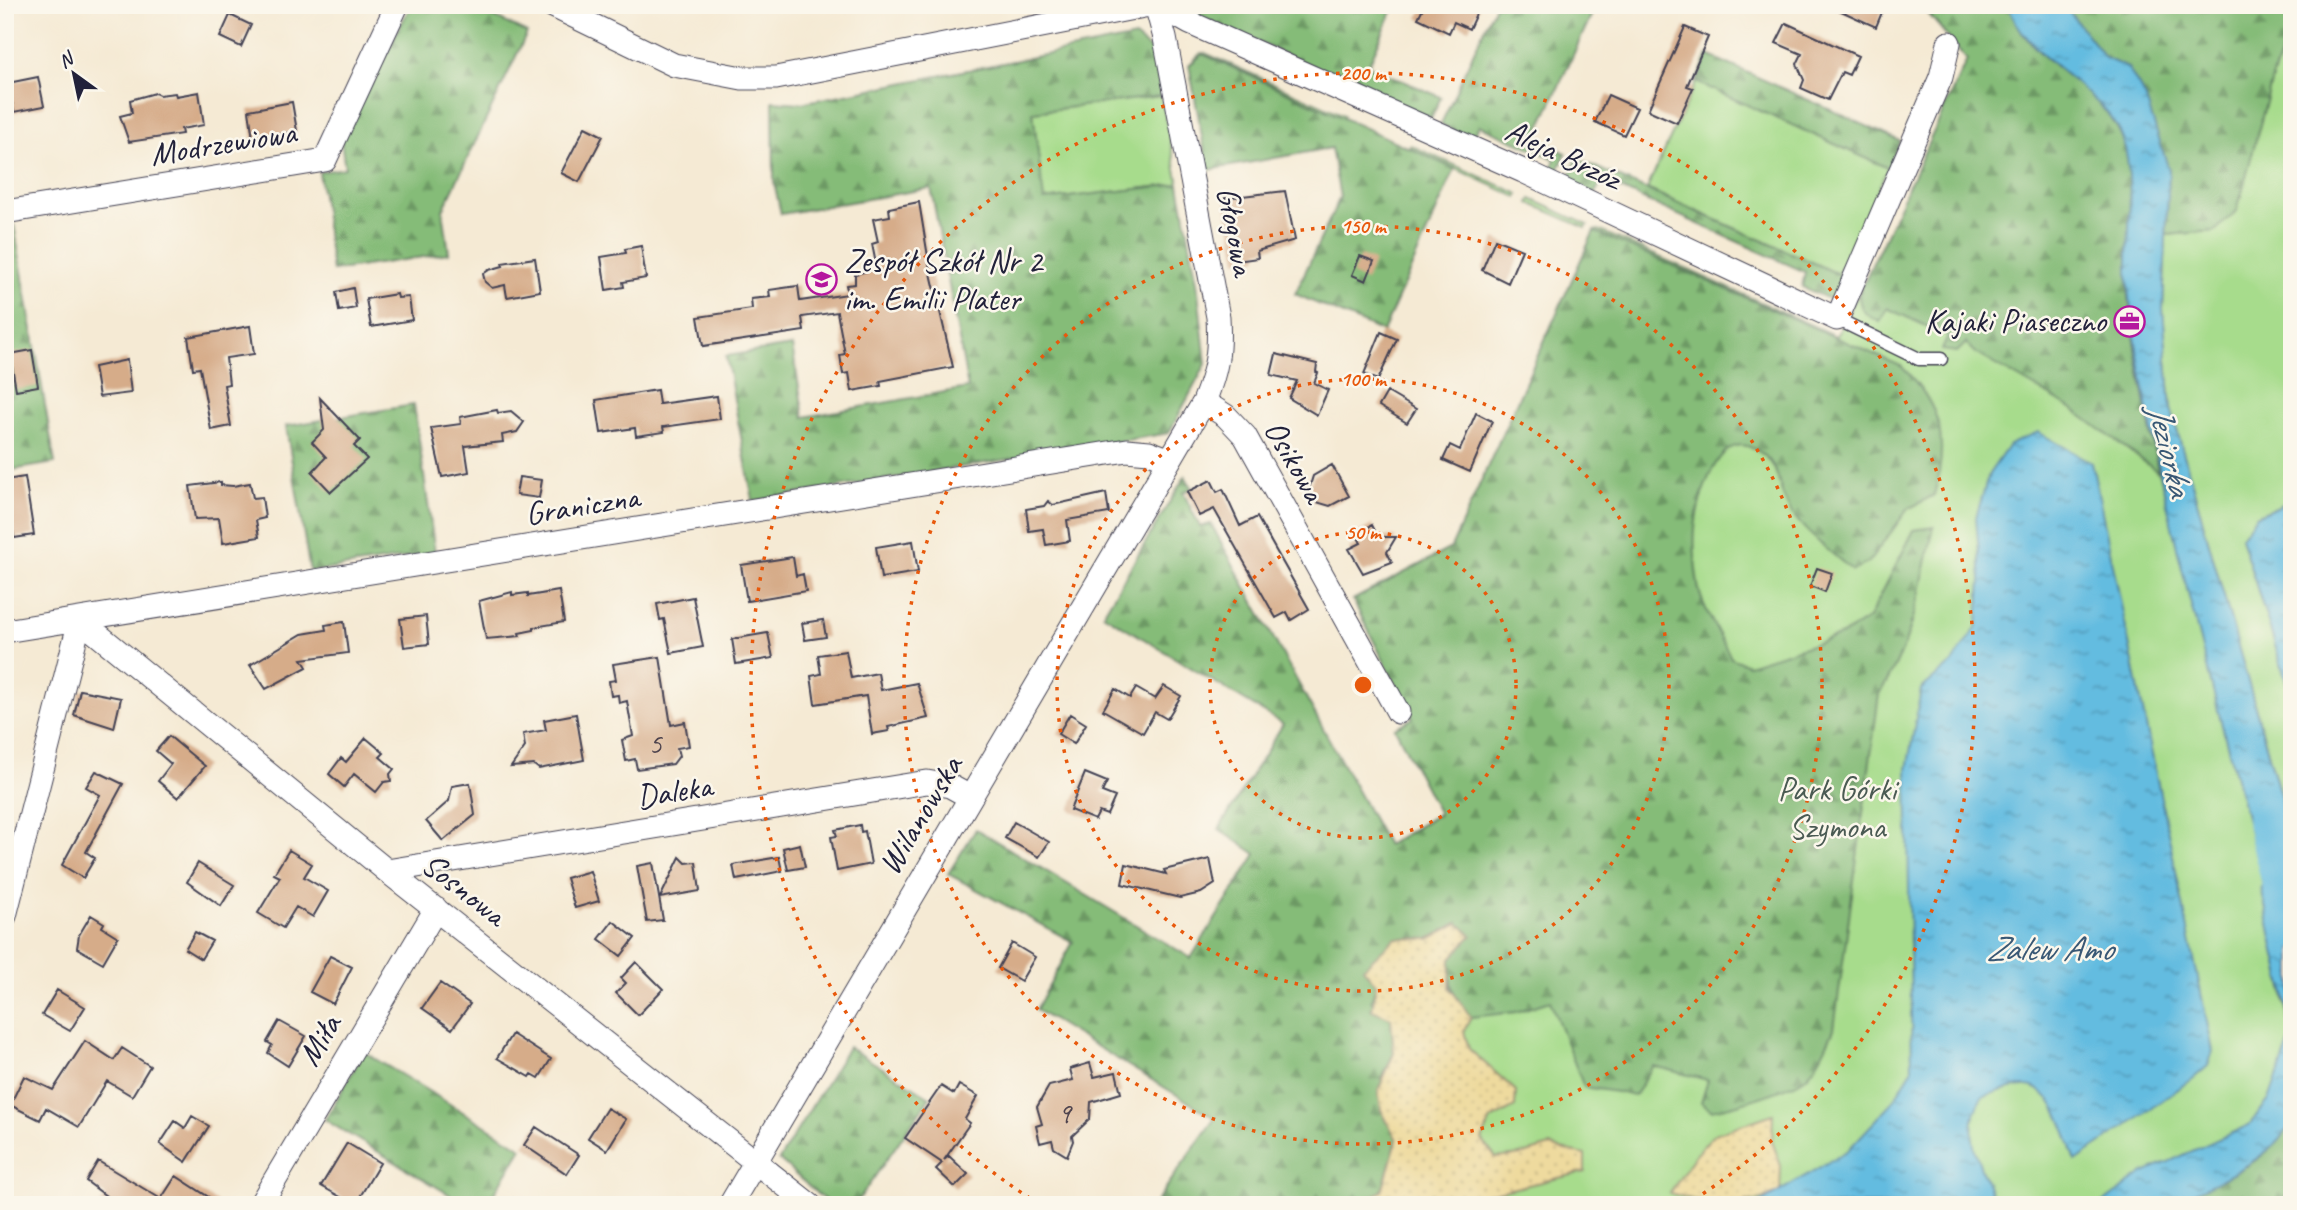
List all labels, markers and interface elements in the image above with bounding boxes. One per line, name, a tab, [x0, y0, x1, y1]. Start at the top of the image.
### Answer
north arrow	[38, 38, 108, 108]
text: N	[54, 46, 79, 74]
text: 200 m	[1340, 60, 1388, 86]
street label: Aleja Brzóz	[1499, 109, 1631, 200]
street label: Modrzewiowa	[147, 111, 300, 175]
street label: Głogowa	[1207, 183, 1266, 281]
text: 150 m	[1340, 213, 1388, 239]
place label: Zespół Szkół Nr 2 im. Emilii Plater	[844, 240, 1045, 320]
school or university icon: Zespół Szkół Nr 2 im. Emilii Plater	[804, 263, 838, 297]
place label: Kajaki Piaseczno	[1925, 300, 2108, 342]
office icon: Kajaki Piaseczno	[2112, 304, 2146, 338]
text: 100 m	[1340, 366, 1388, 392]
water label: Jeziorka	[2136, 397, 2204, 504]
street label: Osikowa	[1255, 412, 1337, 512]
street label: Graniczna	[522, 475, 644, 535]
text: 50 m	[1345, 519, 1383, 545]
centre of rings	[1351, 673, 1375, 697]
house number: 5	[648, 724, 663, 762]
street label: Wilanowska	[868, 746, 973, 882]
street label: Daleka	[633, 764, 717, 818]
park label: Park Górki Szymona	[1778, 768, 1900, 848]
street label: Sosnowa	[413, 843, 517, 937]
water label: Zalew Amo	[1986, 926, 2117, 971]
street label: Miła	[288, 1005, 352, 1073]
house number: 9	[1057, 1094, 1073, 1132]

